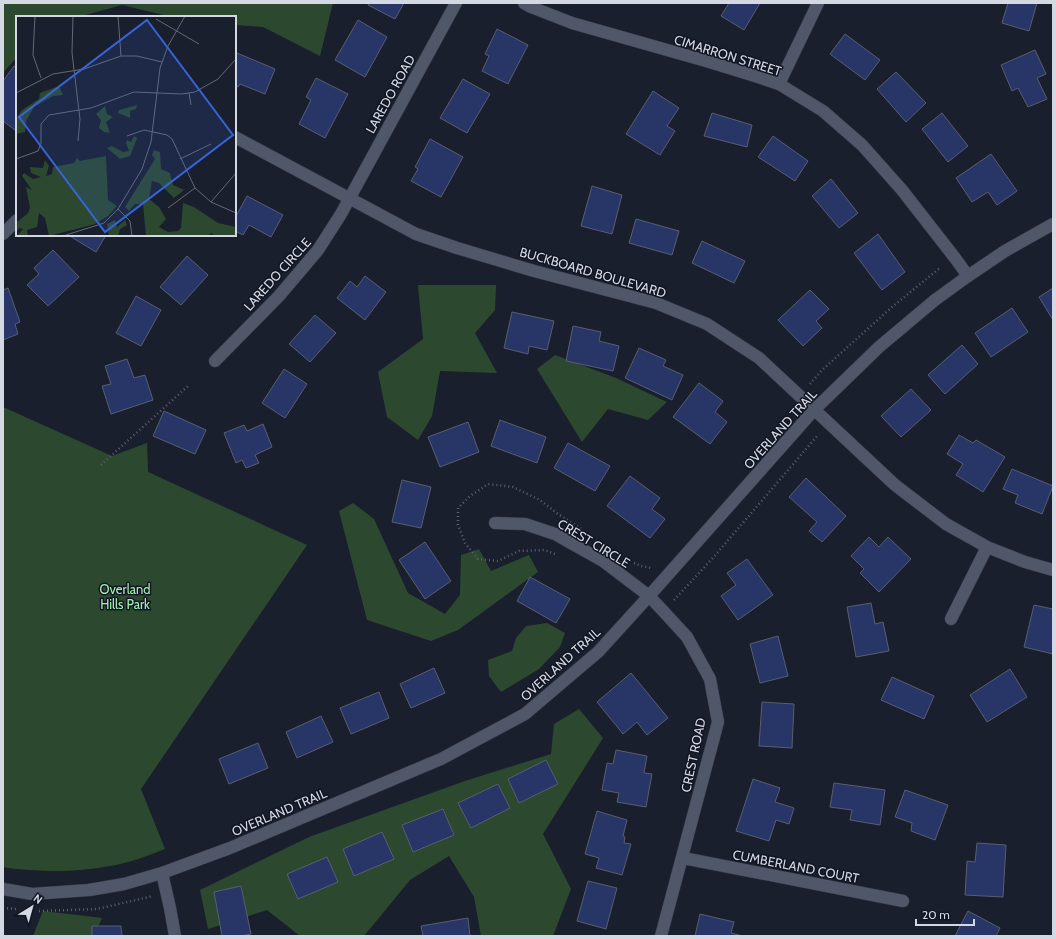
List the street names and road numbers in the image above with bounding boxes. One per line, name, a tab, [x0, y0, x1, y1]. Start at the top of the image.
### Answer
street label: CIMARRON STREET	[672, 31, 784, 79]
street label: LAREDO ROAD	[362, 52, 418, 136]
street label: LAREDO CIRCLE	[240, 234, 314, 314]
street label: BUCKBOARD BOULEVARD	[518, 243, 668, 301]
street label: OVERLAND TRAIL	[740, 386, 820, 472]
street label: CREST CIRCLE	[555, 515, 633, 571]
street label: OVERLAND TRAIL	[517, 624, 603, 704]
street label: CREST ROAD	[677, 716, 709, 794]
street label: OVERLAND TRAIL	[229, 785, 329, 839]
street label: CUMBERLAND COURT	[731, 846, 861, 886]

